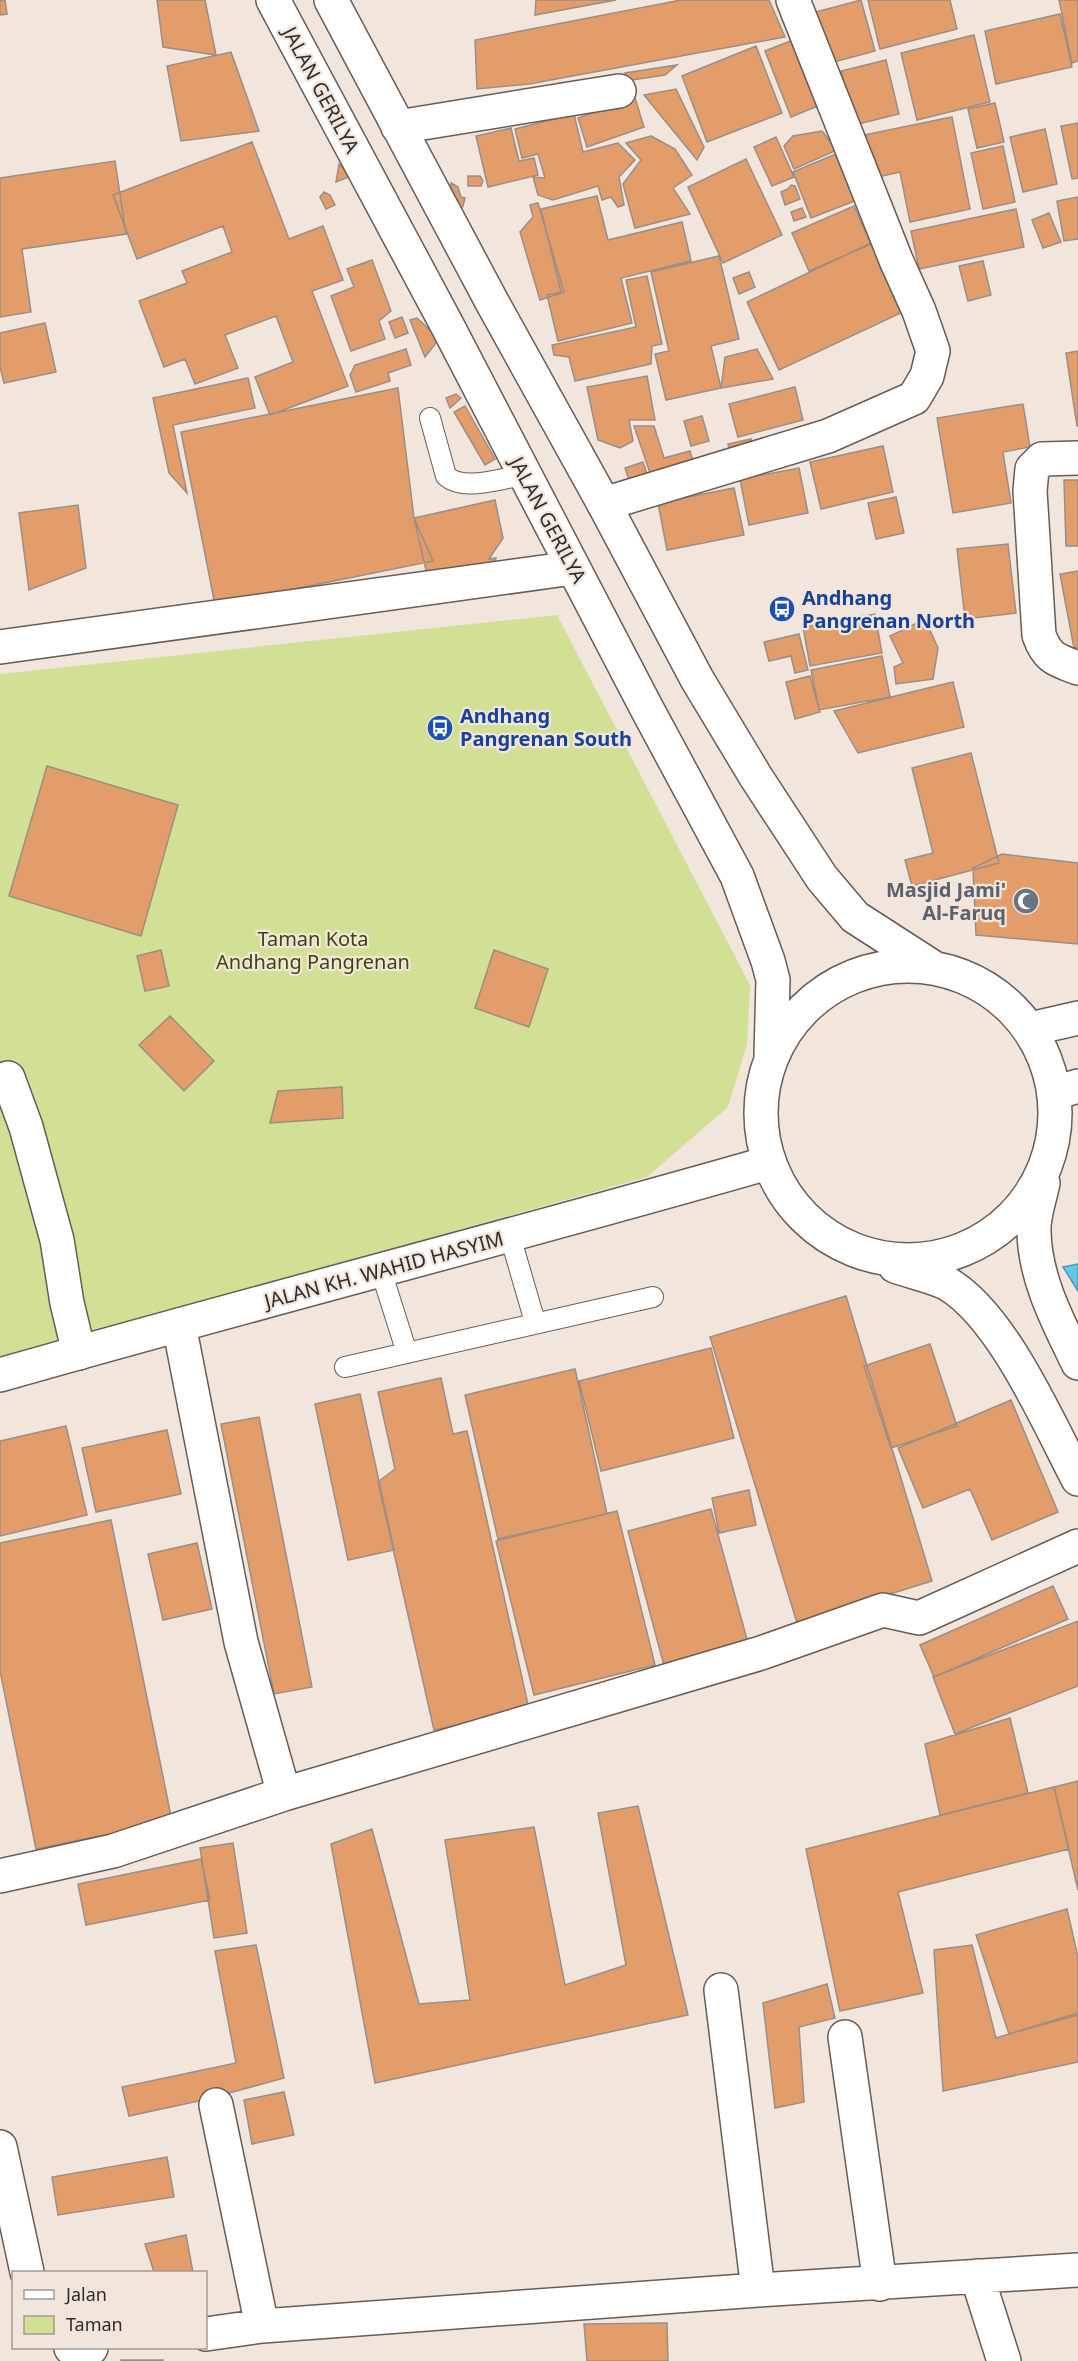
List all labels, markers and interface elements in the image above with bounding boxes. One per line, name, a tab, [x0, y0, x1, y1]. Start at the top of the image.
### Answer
street label: JALAN GERILYA	[276, 20, 366, 158]
street label: JALAN GERILYA	[503, 450, 593, 588]
place label: Andhang Pangrenan North	[802, 584, 975, 634]
bus stop icon: Andhang Pangrenan North	[767, 594, 797, 624]
place label: Andhang Pangrenan South	[460, 702, 632, 752]
bus stop icon: Andhang Pangrenan South	[425, 713, 455, 743]
place label: Masjid Jami' Al-Faruq	[886, 876, 1006, 926]
mosque icon: Masjid Jami' Al-Faruq	[1011, 886, 1041, 916]
park label: Taman Kota Andhang Pangrenan	[216, 925, 410, 975]
street label: JALAN KH. WAHID HASYIM	[259, 1225, 506, 1315]
legend	[12, 2271, 207, 2349]
text: Jalan	[64, 2282, 107, 2306]
text: Taman	[66, 2312, 123, 2336]

